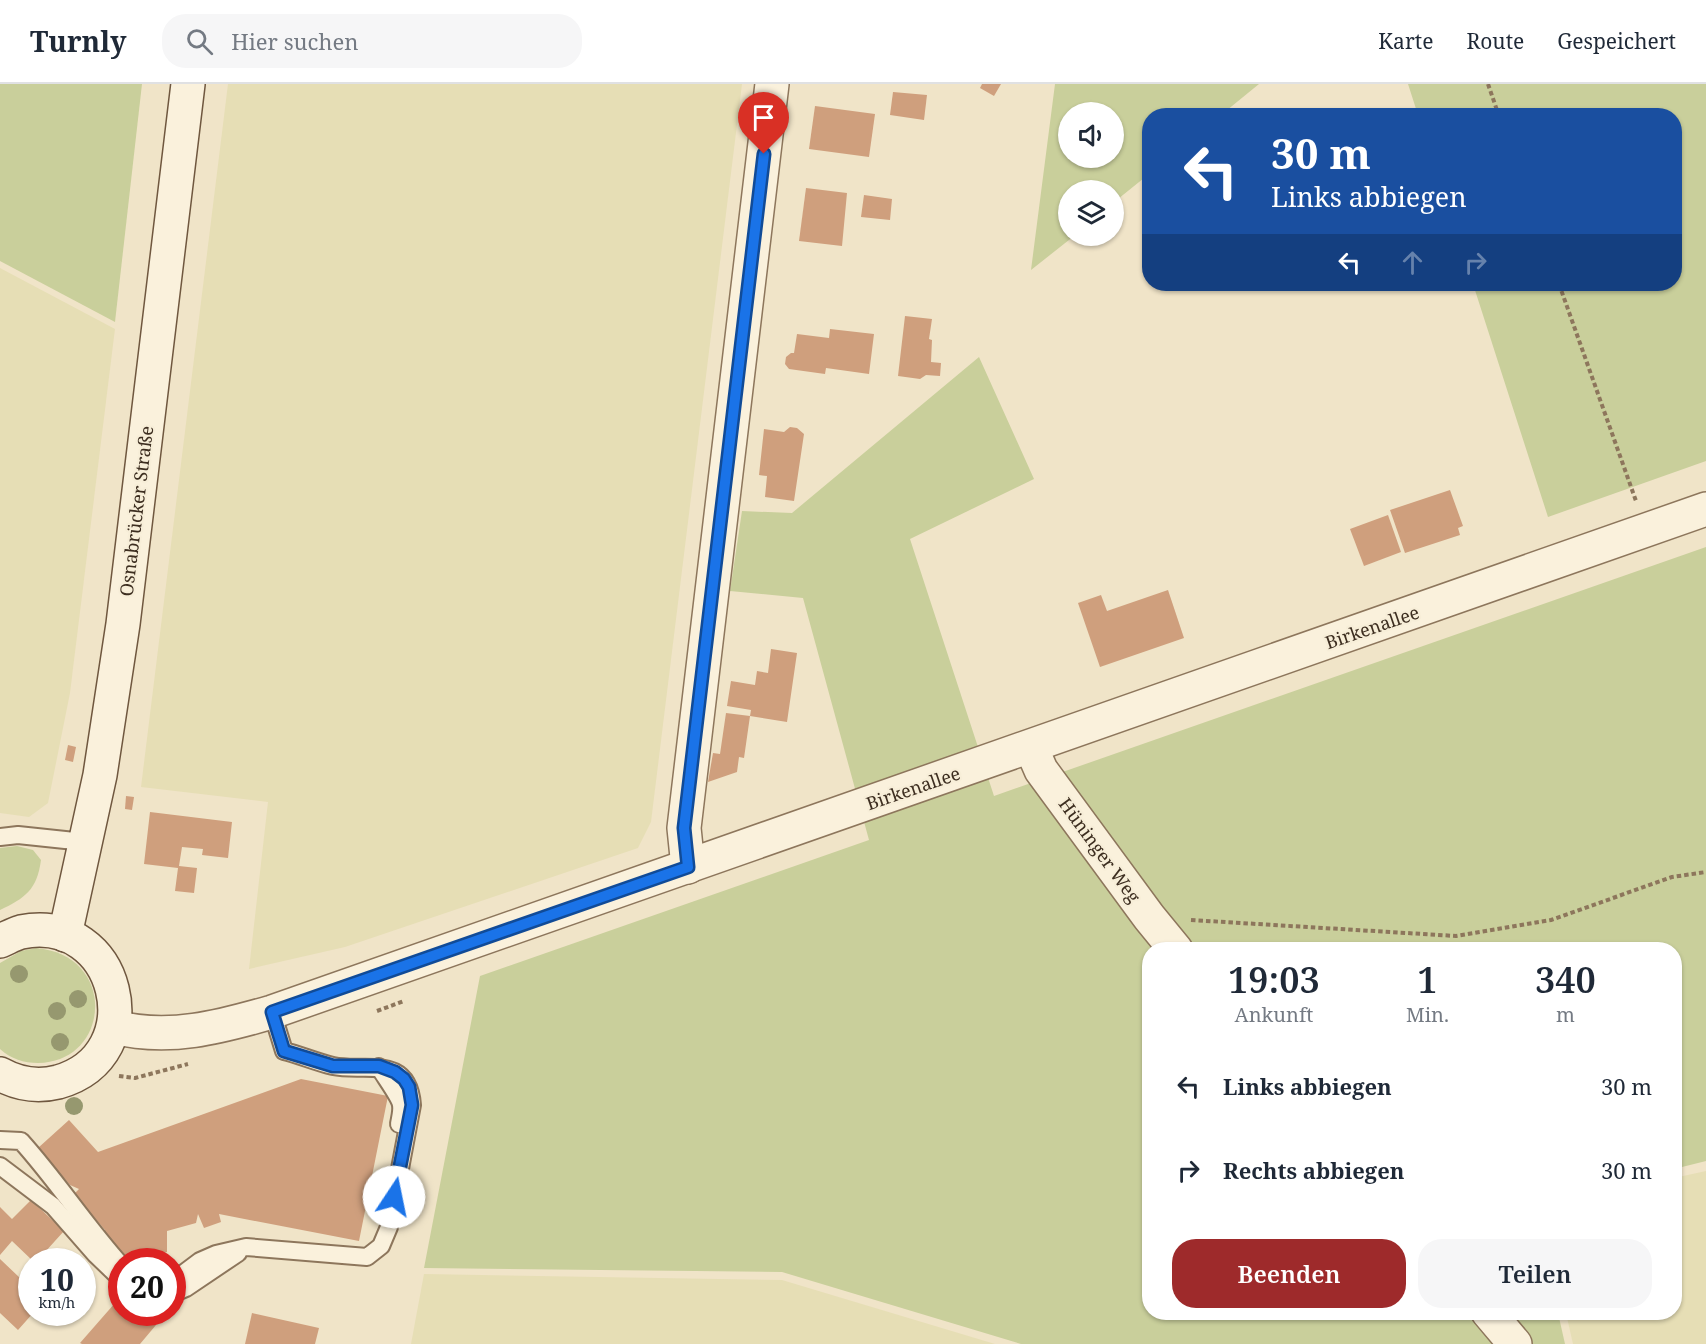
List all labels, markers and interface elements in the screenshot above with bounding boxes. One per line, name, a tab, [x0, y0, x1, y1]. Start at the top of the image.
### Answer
search box	[162, 14, 582, 68]
text: Turnly	[30, 22, 126, 60]
icon: search	[183, 25, 216, 58]
text: Hier suchen	[231, 26, 358, 56]
text: Karte	[1378, 27, 1433, 55]
text: Route	[1466, 27, 1524, 55]
text: Gespeichert	[1557, 27, 1676, 55]
pin	[738, 92, 789, 154]
icon: arrive	[747, 101, 780, 134]
map controls	[1058, 102, 1124, 246]
button: sound	[1058, 102, 1124, 168]
text: 30 m	[1271, 124, 1371, 181]
icon: left	[1172, 132, 1250, 210]
text: Links abbiegen	[1271, 178, 1467, 215]
button: layers	[1058, 180, 1124, 246]
icon: left	[1333, 246, 1366, 279]
icon: ahead	[1396, 246, 1429, 279]
icon: right	[1459, 246, 1492, 279]
street label: Osnabrücker Straße	[114, 424, 158, 598]
street label: Birkenallee	[1322, 600, 1422, 654]
street label: Birkenallee	[863, 761, 963, 815]
street label: Hüninger Weg	[1054, 793, 1146, 908]
text: 19:03	[1228, 955, 1320, 1004]
text: 1	[1417, 955, 1438, 1004]
text: 340	[1535, 955, 1596, 1004]
text: Ankunft	[1235, 1001, 1313, 1028]
text: Min.	[1406, 1001, 1449, 1028]
text: m	[1556, 1001, 1575, 1028]
icon: left	[1172, 1070, 1205, 1103]
text: Links abbiegen	[1223, 1071, 1392, 1101]
text: 30 m	[1601, 1071, 1652, 1101]
icon: right	[1172, 1154, 1205, 1187]
text: Rechts abbiegen	[1223, 1155, 1404, 1185]
text: 30 m	[1601, 1155, 1652, 1185]
position arrow	[362, 1165, 426, 1229]
button: Beenden	[1172, 1239, 1406, 1308]
button: Teilen	[1418, 1239, 1652, 1308]
speed limit sign: 20	[108, 1248, 186, 1326]
text: 10	[40, 1259, 74, 1300]
text: km/h	[39, 1292, 75, 1312]

